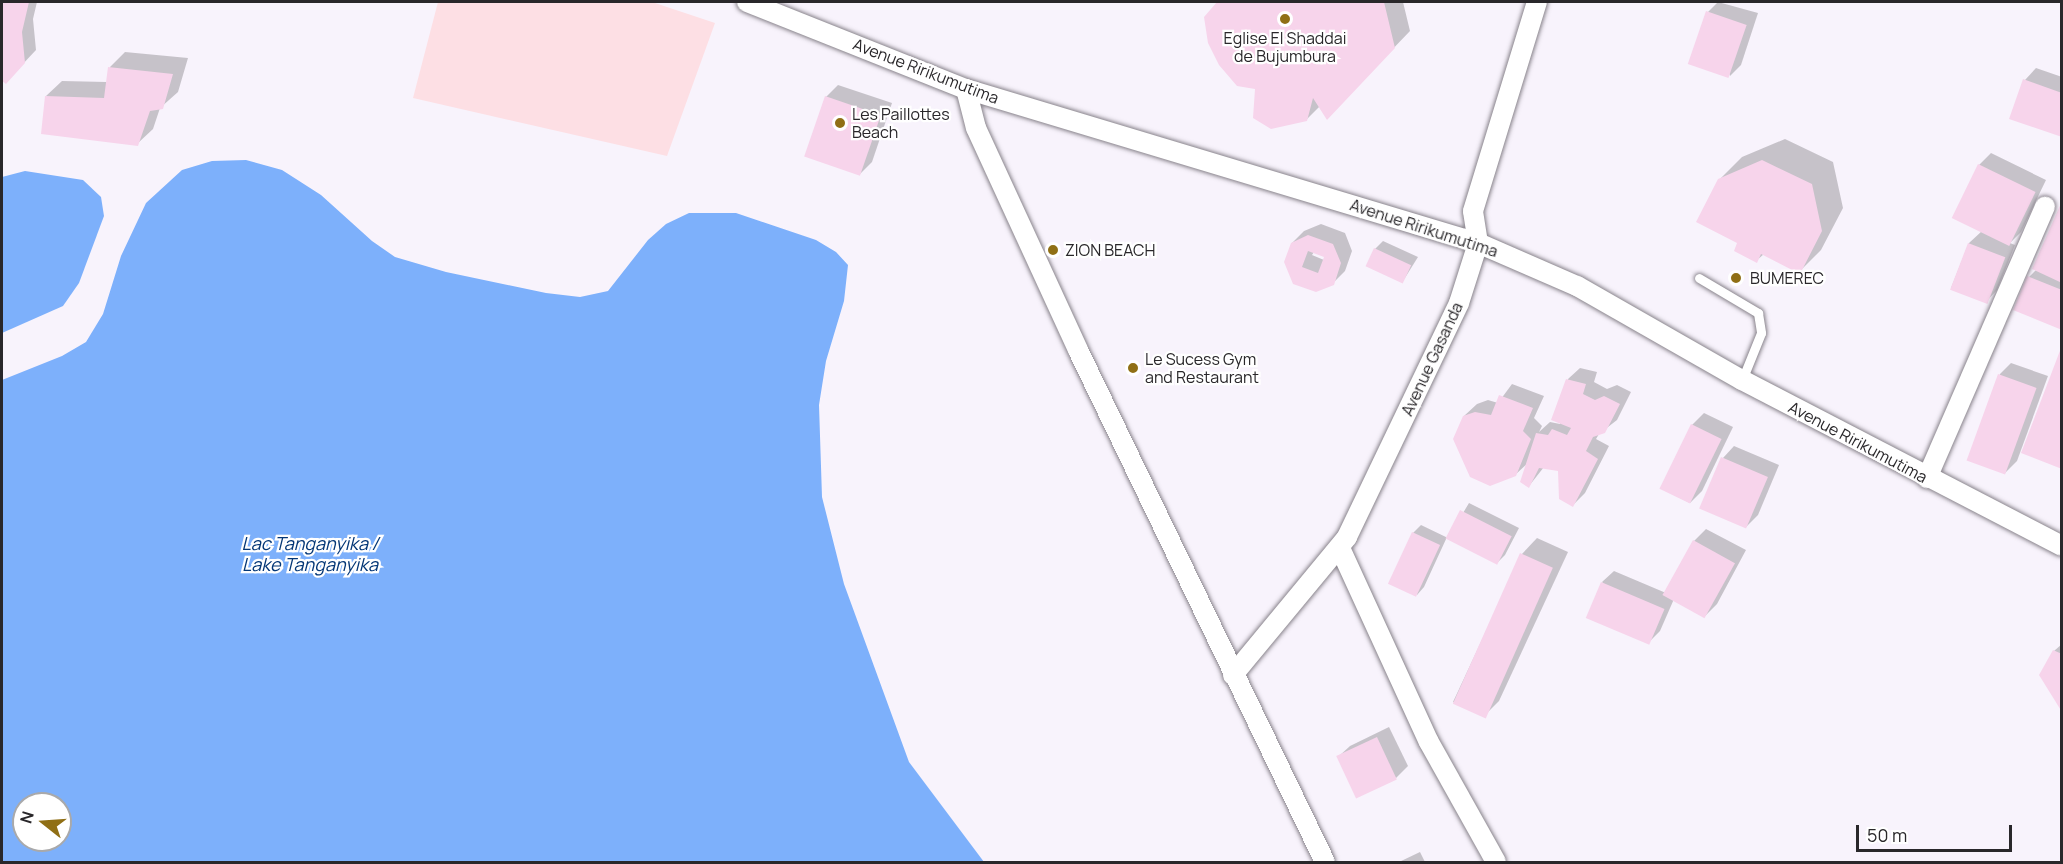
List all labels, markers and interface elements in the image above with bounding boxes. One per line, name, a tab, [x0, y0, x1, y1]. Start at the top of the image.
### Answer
marker: Eglise El Shaddai de Bujumbura	[1278, 12, 1292, 26]
place label: Eglise El Shaddai de Bujumbura	[1224, 28, 1346, 66]
street label: Avenue Ririkumutima	[850, 34, 1002, 108]
place label: Les Paillottes Beach	[852, 104, 950, 142]
marker: Les Paillottes Beach	[833, 116, 847, 130]
street label: Avenue Ririkumutima	[1348, 195, 1500, 261]
place label: ZION BEACH	[1065, 240, 1155, 260]
marker: ZION BEACH	[1046, 243, 1060, 257]
place label: BUMEREC	[1750, 268, 1824, 288]
marker: BUMEREC	[1727, 269, 1745, 287]
street label: Avenue Gasanda	[1397, 299, 1467, 419]
place label: Le Sucess Gym and Restaurant	[1145, 349, 1259, 387]
marker: Le Sucess Gym and Restaurant	[1126, 361, 1140, 375]
street label: Avenue Ririkumutima	[1785, 397, 1931, 487]
water label: Lac Tanganyika / Lake Tanganyika	[241, 533, 379, 576]
north arrow	[12, 792, 72, 852]
text: N	[14, 809, 39, 826]
scale bar	[1859, 813, 2015, 851]
text: 50 m	[1867, 823, 1907, 847]

